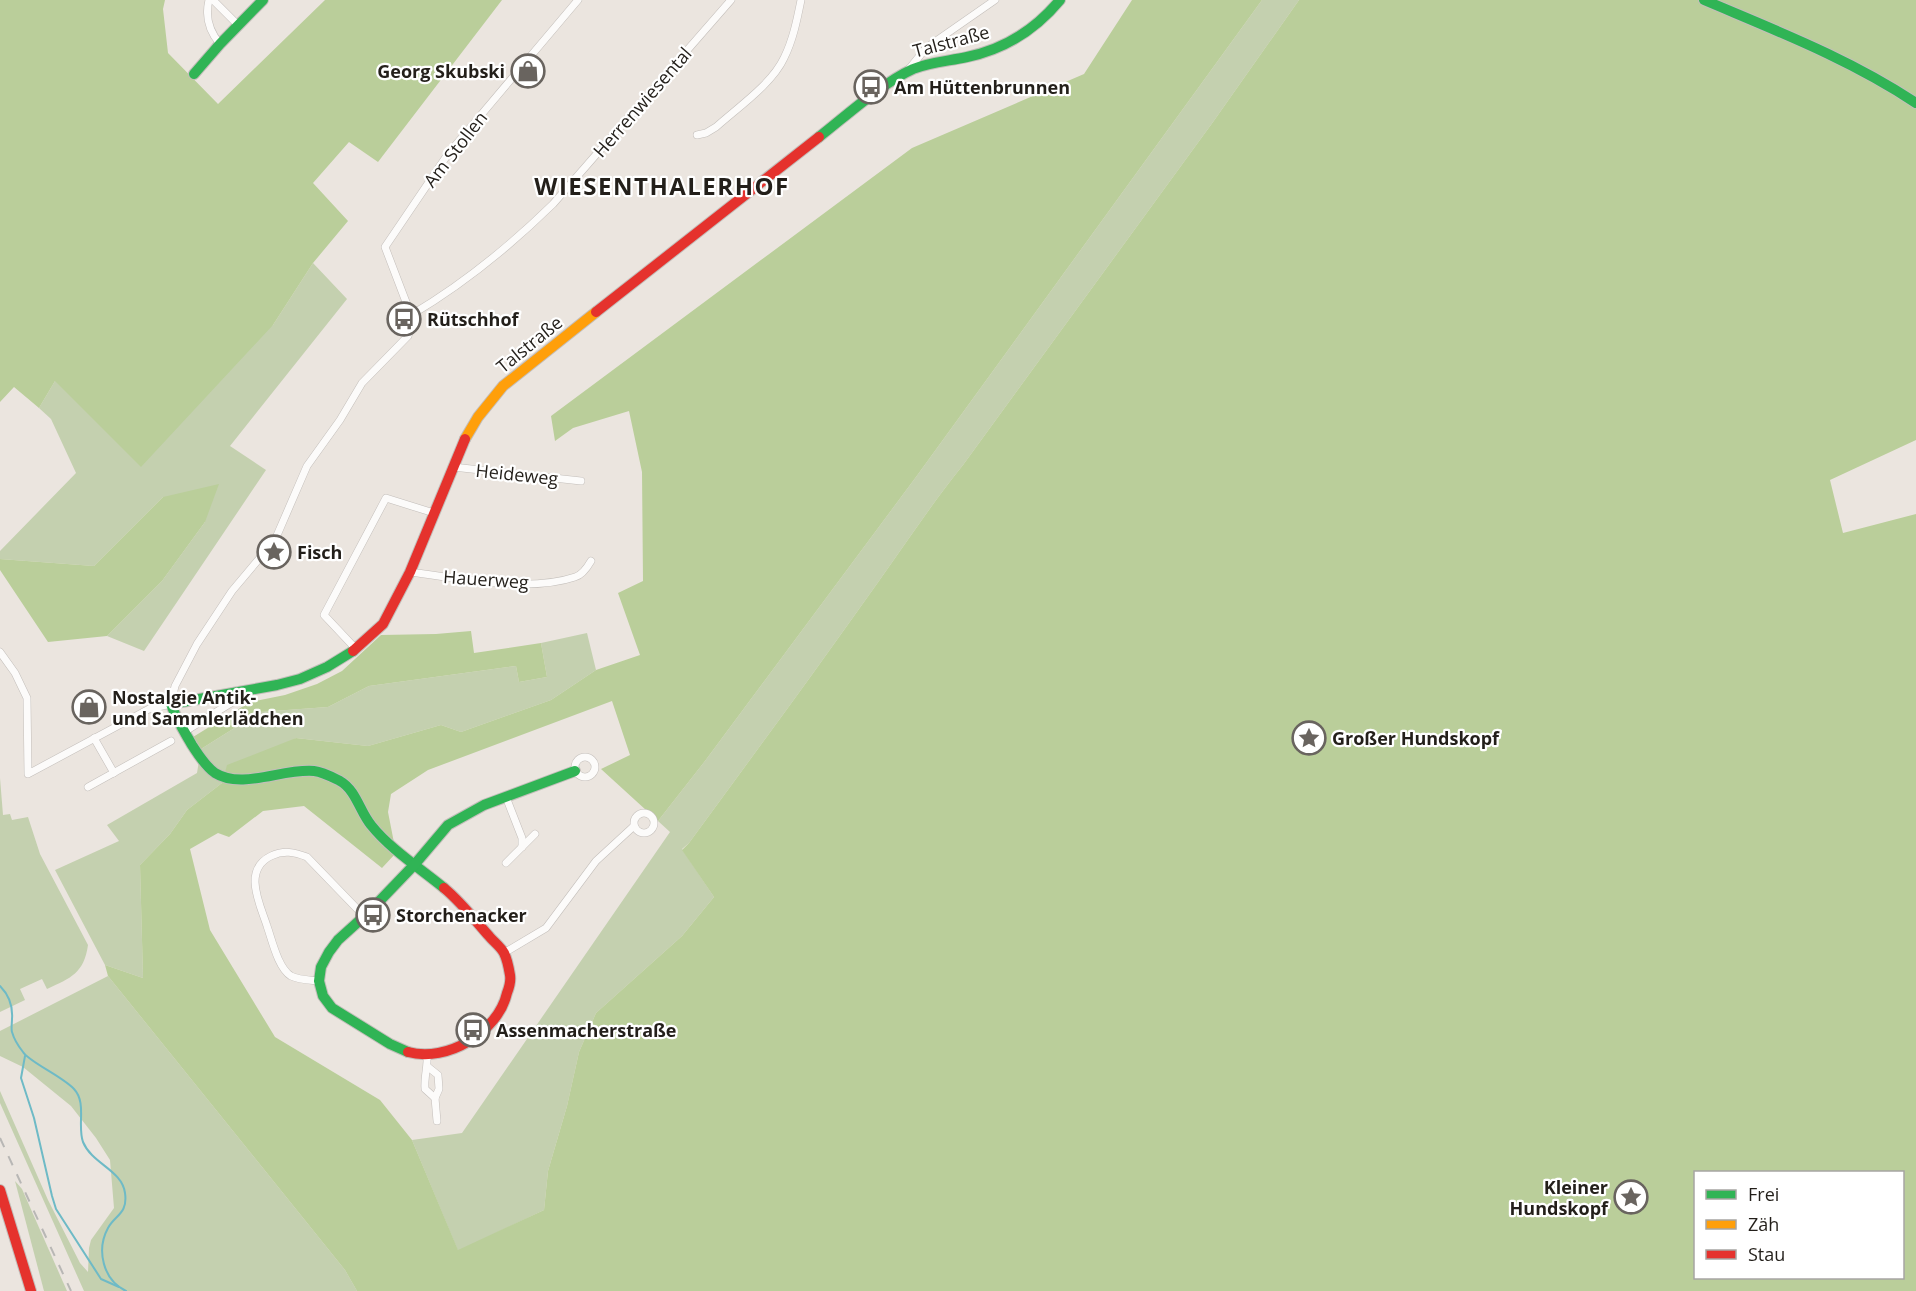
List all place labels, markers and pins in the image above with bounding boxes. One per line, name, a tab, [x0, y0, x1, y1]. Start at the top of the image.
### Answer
shop icon: Georg Skubski	[510, 53, 546, 89]
place label: Georg Skubski	[377, 59, 505, 83]
bus stop icon: Am Hüttenbrunnen	[853, 69, 889, 105]
place label: Am Hüttenbrunnen	[894, 75, 1070, 99]
bus stop icon: Rütschhof	[386, 301, 422, 337]
place label: Rütschhof	[427, 307, 520, 331]
place icon: Fisch	[256, 534, 292, 570]
place label: Fisch	[297, 540, 342, 564]
place label: Nostalgie Antik- und Sammlerlädchen	[112, 685, 303, 730]
shop icon: Nostalgie Antik- und Sammlerlädchen	[71, 689, 107, 725]
place icon: Großer Hundskopf	[1291, 720, 1327, 756]
place label: Großer Hundskopf	[1332, 726, 1500, 750]
bus stop icon: Storchenacker	[355, 897, 391, 933]
place label: Storchenacker	[396, 903, 527, 927]
bus stop icon: Assenmacherstraße	[455, 1012, 491, 1048]
place label: Assenmacherstraße	[496, 1018, 676, 1042]
place label: Kleiner Hundskopf	[1510, 1175, 1609, 1220]
place icon: Kleiner Hundskopf	[1613, 1179, 1649, 1215]

